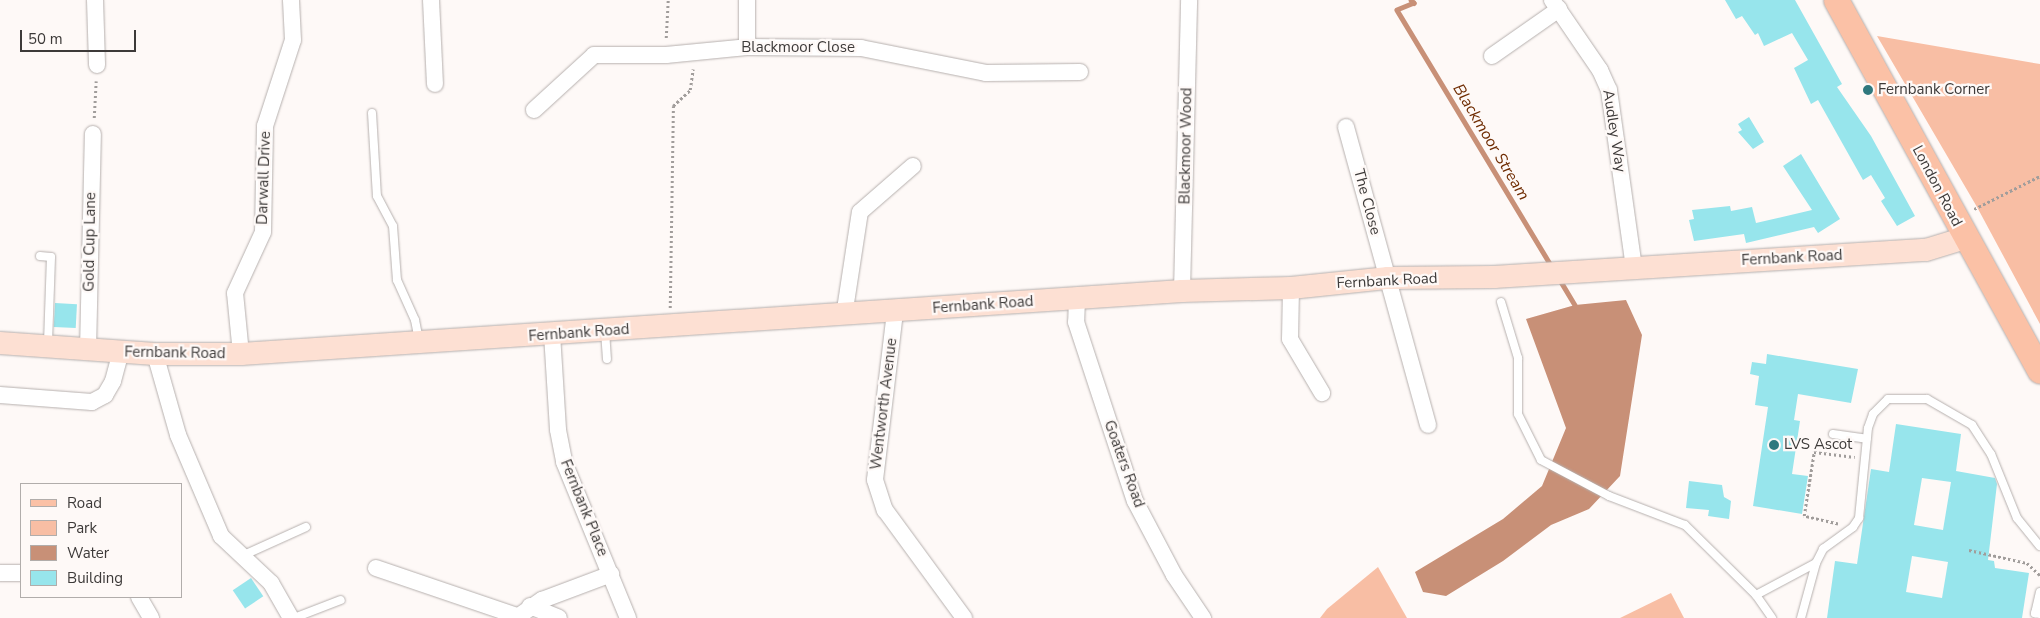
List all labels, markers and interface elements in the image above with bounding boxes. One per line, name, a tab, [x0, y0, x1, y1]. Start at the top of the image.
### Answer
scale bar	[22, 20, 139, 52]
text: 50 m	[28, 29, 63, 49]
street label: Blackmoor Close	[741, 39, 855, 57]
water label: Blackmoor Stream	[1449, 80, 1533, 204]
place label: Fernbank Corner	[1878, 81, 1990, 99]
marker: Fernbank Corner	[1862, 84, 1874, 96]
street label: Blackmoor Wood	[1176, 87, 1196, 205]
street label: Audley Way	[1599, 89, 1629, 173]
street label: Darwall Drive	[253, 131, 275, 225]
street label: London Road	[1908, 142, 1966, 230]
street label: The Close	[1350, 167, 1384, 237]
street label: Gold Cup Lane	[80, 192, 100, 292]
street label: Fernbank Road	[1741, 246, 1843, 270]
street label: Fernbank Road	[1336, 269, 1438, 293]
street label: Fernbank Road	[932, 292, 1034, 318]
street label: Fernbank Road	[528, 320, 630, 346]
street label: Wentworth Avenue	[867, 337, 901, 471]
street label: Fernbank Road	[124, 343, 226, 363]
street label: Goaters Road	[1100, 418, 1148, 510]
place label: LVS Ascot	[1784, 436, 1852, 454]
marker: LVS Ascot	[1768, 439, 1780, 451]
street label: Fernbank Place	[556, 457, 612, 559]
legend	[20, 483, 182, 598]
text: Road	[67, 493, 102, 513]
text: Park	[67, 518, 97, 538]
text: Water	[67, 543, 109, 563]
text: Building	[67, 568, 123, 588]

